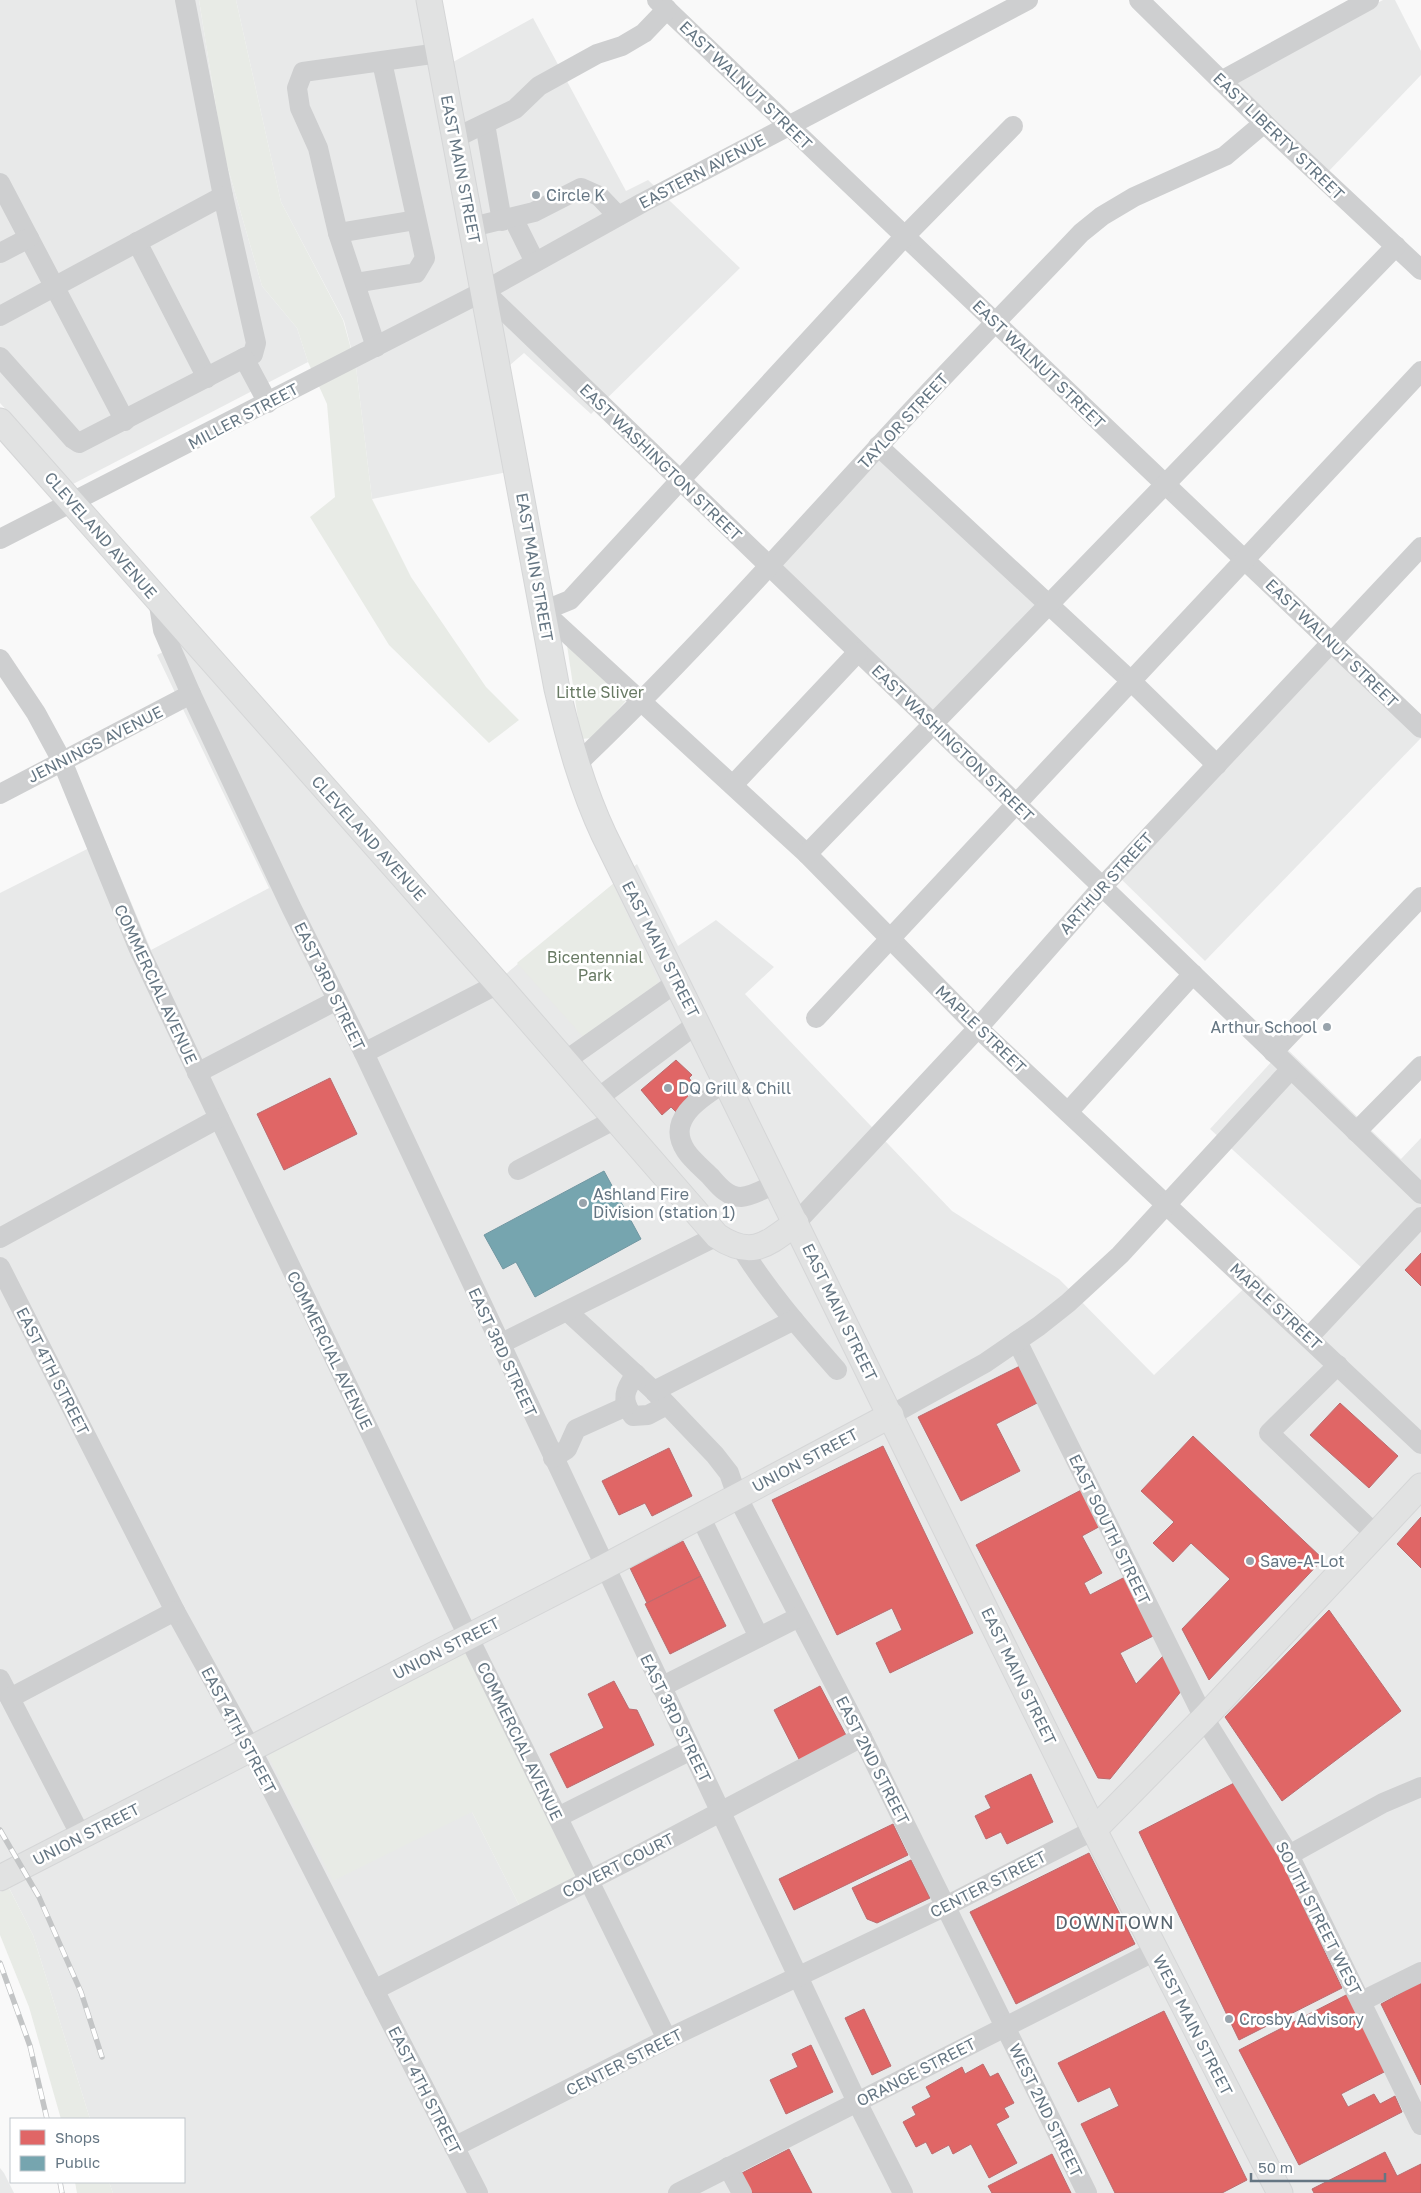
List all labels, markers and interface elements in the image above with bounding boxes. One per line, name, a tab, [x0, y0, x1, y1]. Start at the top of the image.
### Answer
street label: EAST WALNUT STREET	[675, 16, 817, 154]
street label: EAST LIBERTY STREET	[1209, 68, 1349, 204]
street label: EAST MAIN STREET	[437, 93, 485, 245]
street label: EASTERN AVENUE	[635, 129, 769, 213]
place label: Circle K	[546, 185, 605, 205]
marker: Circle K	[530, 189, 542, 201]
street label: EAST WALNUT STREET	[968, 295, 1110, 433]
street label: TAYLOR STREET	[854, 369, 953, 473]
street label: MILLER STREET	[184, 378, 302, 454]
street label: EAST WASHINGTON STREET	[576, 379, 746, 545]
street label: CLEVELAND AVENUE	[40, 468, 162, 602]
street label: EAST MAIN STREET	[512, 491, 558, 643]
street label: EAST WALNUT STREET	[1261, 574, 1403, 712]
street label: EAST WASHINGTON STREET	[868, 660, 1038, 826]
park label: Little Sliver	[556, 682, 644, 702]
street label: JENNINGS AVENUE	[24, 701, 166, 787]
street label: CLEVELAND AVENUE	[308, 771, 430, 905]
street label: ARTHUR STREET	[1055, 828, 1157, 938]
street label: EAST MAIN STREET	[618, 877, 704, 1021]
street label: COMMERCIAL AVENUE	[110, 901, 202, 1067]
street label: EAST 3RD STREET	[290, 919, 370, 1053]
park label: Bicentennial Park	[547, 947, 643, 985]
street label: MAPLE STREET	[931, 981, 1031, 1077]
place label: Arthur School	[1210, 1017, 1317, 1037]
marker: Arthur School	[1321, 1021, 1333, 1033]
place label: DQ Grill & Chill	[678, 1078, 791, 1098]
marker: DQ Grill & Chill	[662, 1082, 674, 1094]
place label: Ashland Fire Division (station 1)	[593, 1184, 736, 1222]
marker: Ashland Fire Division (station 1)	[577, 1197, 589, 1209]
street label: EAST MAIN STREET	[798, 1240, 882, 1384]
street label: MAPLE STREET	[1226, 1258, 1326, 1354]
street label: COMMERCIAL AVENUE	[283, 1267, 377, 1433]
street label: EAST 3RD STREET	[464, 1284, 542, 1420]
street label: EAST 4TH STREET	[12, 1304, 94, 1438]
street label: UNION STREET	[748, 1424, 862, 1496]
street label: EAST SOUTH STREET	[1065, 1451, 1155, 1607]
place label: Save-A-Lot	[1260, 1551, 1345, 1571]
marker: Save-A-Lot	[1244, 1555, 1256, 1567]
street label: EAST MAIN STREET	[977, 1604, 1061, 1748]
street label: UNION STREET	[389, 1612, 503, 1684]
street label: EAST 3RD STREET	[636, 1651, 716, 1785]
street label: COMMERCIAL AVENUE	[473, 1658, 567, 1824]
street label: EAST 4TH STREET	[197, 1663, 281, 1797]
street label: EAST 2ND STREET	[832, 1692, 914, 1828]
street label: UNION STREET	[29, 1798, 143, 1870]
street label: COVERT COURT	[559, 1828, 677, 1902]
street label: SOUTH STREET WEST	[1272, 1838, 1366, 1998]
street label: CENTER STREET	[927, 1846, 1050, 1922]
district label: DOWNTOWN	[1055, 1911, 1175, 1933]
street label: WEST MAIN STREET	[1149, 1951, 1237, 2099]
place label: Crosby Advisory	[1239, 2009, 1364, 2029]
marker: Crosby Advisory	[1223, 2013, 1235, 2025]
street label: EAST 4TH STREET	[384, 2023, 466, 2157]
street label: CENTER STREET	[563, 2024, 686, 2100]
street label: ORANGE STREET	[853, 2033, 979, 2111]
street label: WEST 2ND STREET	[1005, 2040, 1087, 2180]
legend	[10, 2118, 185, 2183]
text: Shops	[55, 2128, 100, 2146]
scale bar	[1251, 2150, 1385, 2182]
text: Public	[55, 2153, 100, 2171]
text: 50 m	[1258, 2158, 1293, 2176]

